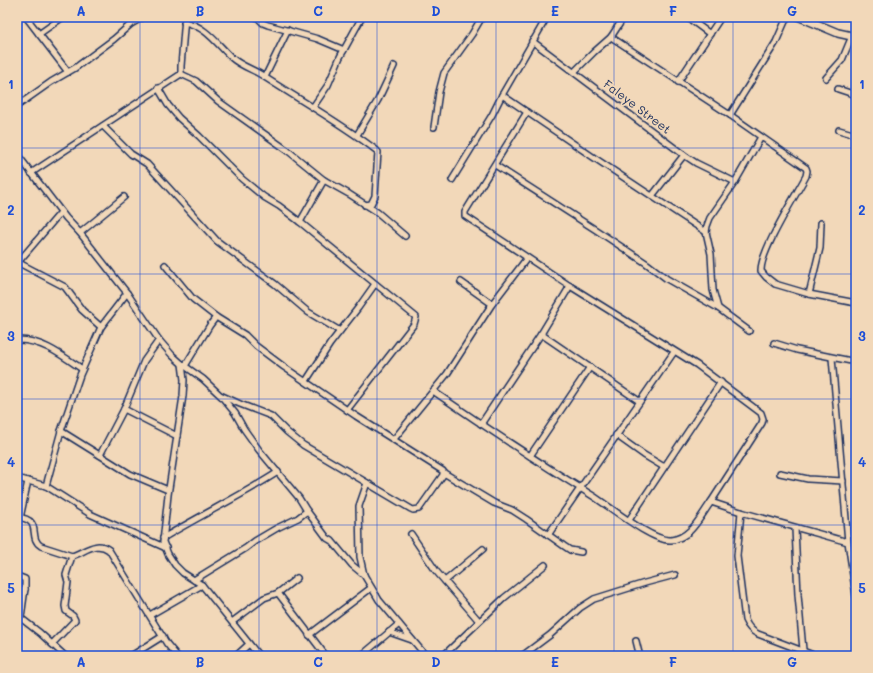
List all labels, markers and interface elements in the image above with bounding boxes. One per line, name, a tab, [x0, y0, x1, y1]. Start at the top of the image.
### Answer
text: A	[76, 2, 86, 19]
text: B	[196, 2, 205, 19]
text: C	[313, 2, 323, 19]
text: D	[431, 2, 441, 19]
text: E	[551, 2, 559, 19]
text: F	[669, 2, 677, 19]
text: G	[787, 2, 797, 19]
text: 1	[8, 75, 14, 92]
text: 1	[859, 75, 865, 92]
street label: Faleye Street	[601, 76, 675, 137]
text: 2	[7, 201, 15, 218]
text: 2	[858, 201, 866, 218]
text: 3	[7, 327, 15, 344]
text: 3	[858, 327, 866, 344]
text: 4	[7, 453, 15, 470]
text: 4	[858, 453, 866, 470]
text: 5	[7, 579, 15, 596]
text: 5	[858, 579, 866, 596]
text: A	[76, 653, 86, 670]
text: B	[196, 653, 205, 670]
text: C	[313, 653, 323, 670]
text: D	[431, 653, 441, 670]
text: E	[551, 653, 559, 670]
text: F	[669, 653, 677, 670]
text: G	[787, 653, 797, 670]

